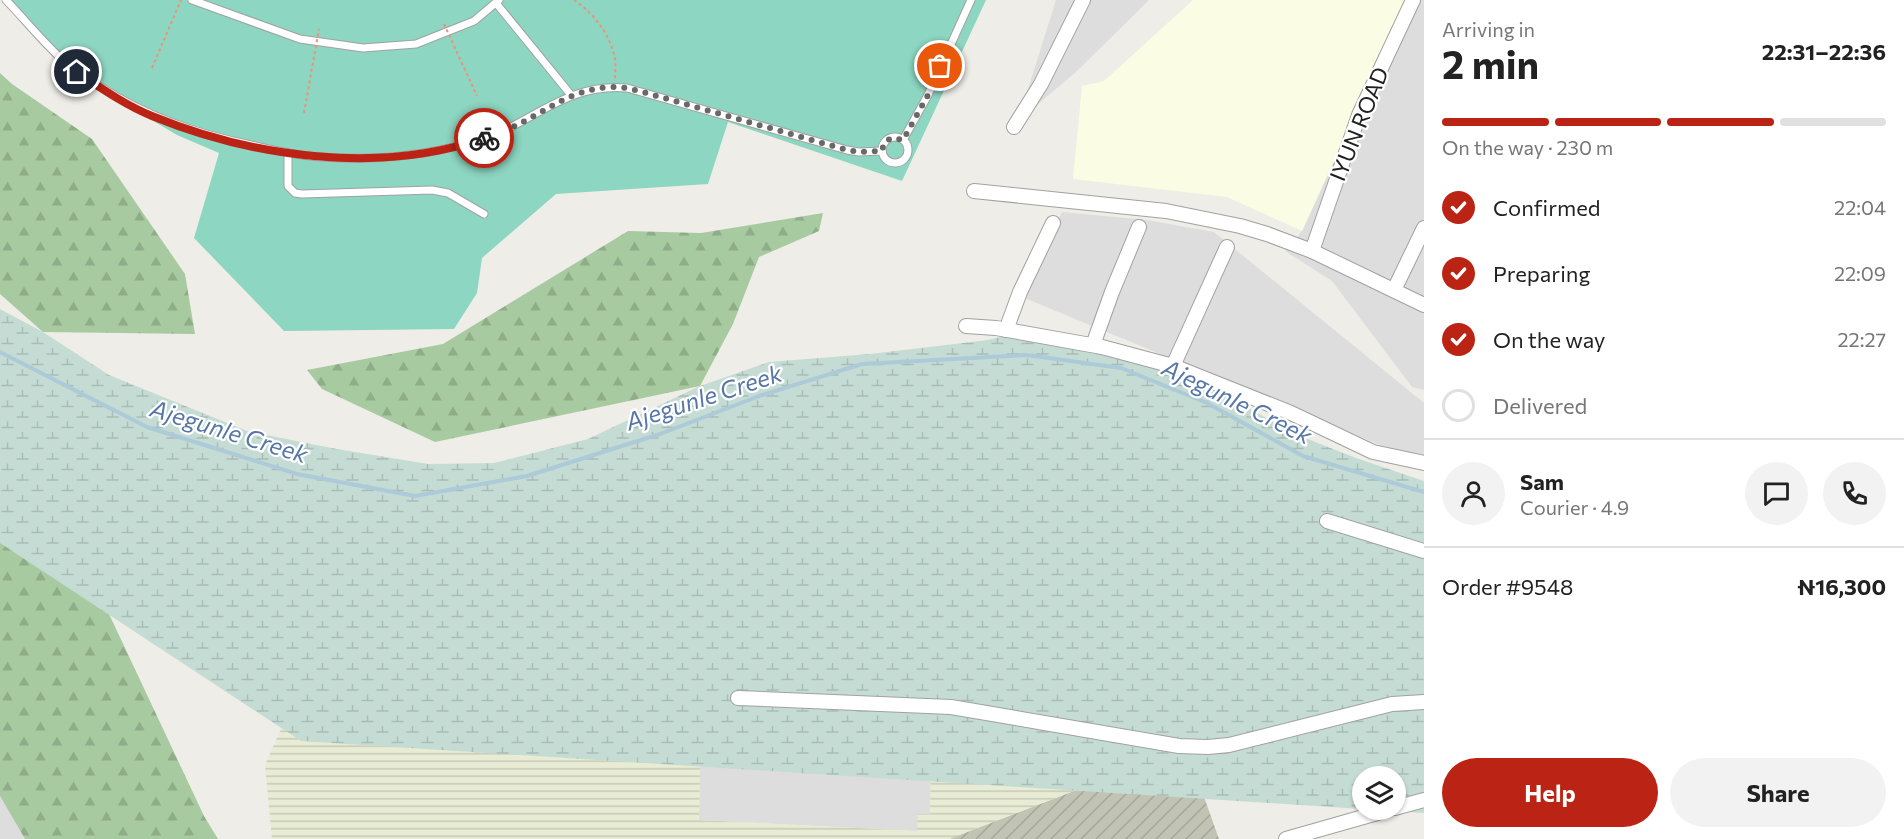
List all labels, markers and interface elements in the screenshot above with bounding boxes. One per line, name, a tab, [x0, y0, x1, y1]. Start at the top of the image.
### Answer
text: Arriving in	[1442, 17, 1535, 41]
text: 22:31–22:36	[1762, 38, 1886, 65]
text: 2 min	[1442, 39, 1539, 87]
pin	[914, 40, 965, 91]
pin	[51, 46, 102, 97]
icon: bag	[923, 49, 956, 82]
icon: home	[60, 55, 93, 88]
street label: IYUN ROAD	[1323, 63, 1394, 185]
courier	[454, 108, 514, 168]
icon: bike	[468, 122, 501, 155]
text: On the way · 230 m	[1442, 135, 1613, 159]
icon: check	[1442, 191, 1475, 224]
text: Confirmed	[1493, 194, 1600, 221]
text: 22:04	[1834, 195, 1886, 219]
icon: check	[1442, 257, 1475, 290]
text: Preparing	[1493, 260, 1590, 287]
text: 22:09	[1834, 261, 1886, 285]
icon: check	[1442, 323, 1475, 356]
text: On the way	[1493, 326, 1605, 353]
text: 22:27	[1838, 327, 1886, 351]
water label: Ajegunle Creek	[1157, 351, 1318, 450]
water label: Ajegunle Creek	[621, 357, 786, 436]
text: Delivered	[1493, 392, 1587, 419]
water label: Ajegunle Creek	[146, 393, 312, 469]
button: person	[1442, 462, 1505, 525]
button: chat	[1745, 462, 1808, 525]
button: phone	[1823, 462, 1886, 525]
text: Sam	[1520, 468, 1564, 495]
text: Courier · 4.9	[1520, 495, 1629, 519]
text: Order #9548	[1442, 573, 1573, 600]
text: ₦16,300	[1797, 573, 1886, 600]
button: Help	[1442, 758, 1658, 827]
button: Share	[1670, 758, 1886, 827]
map controls	[1352, 766, 1406, 820]
button: layers	[1352, 766, 1406, 820]

